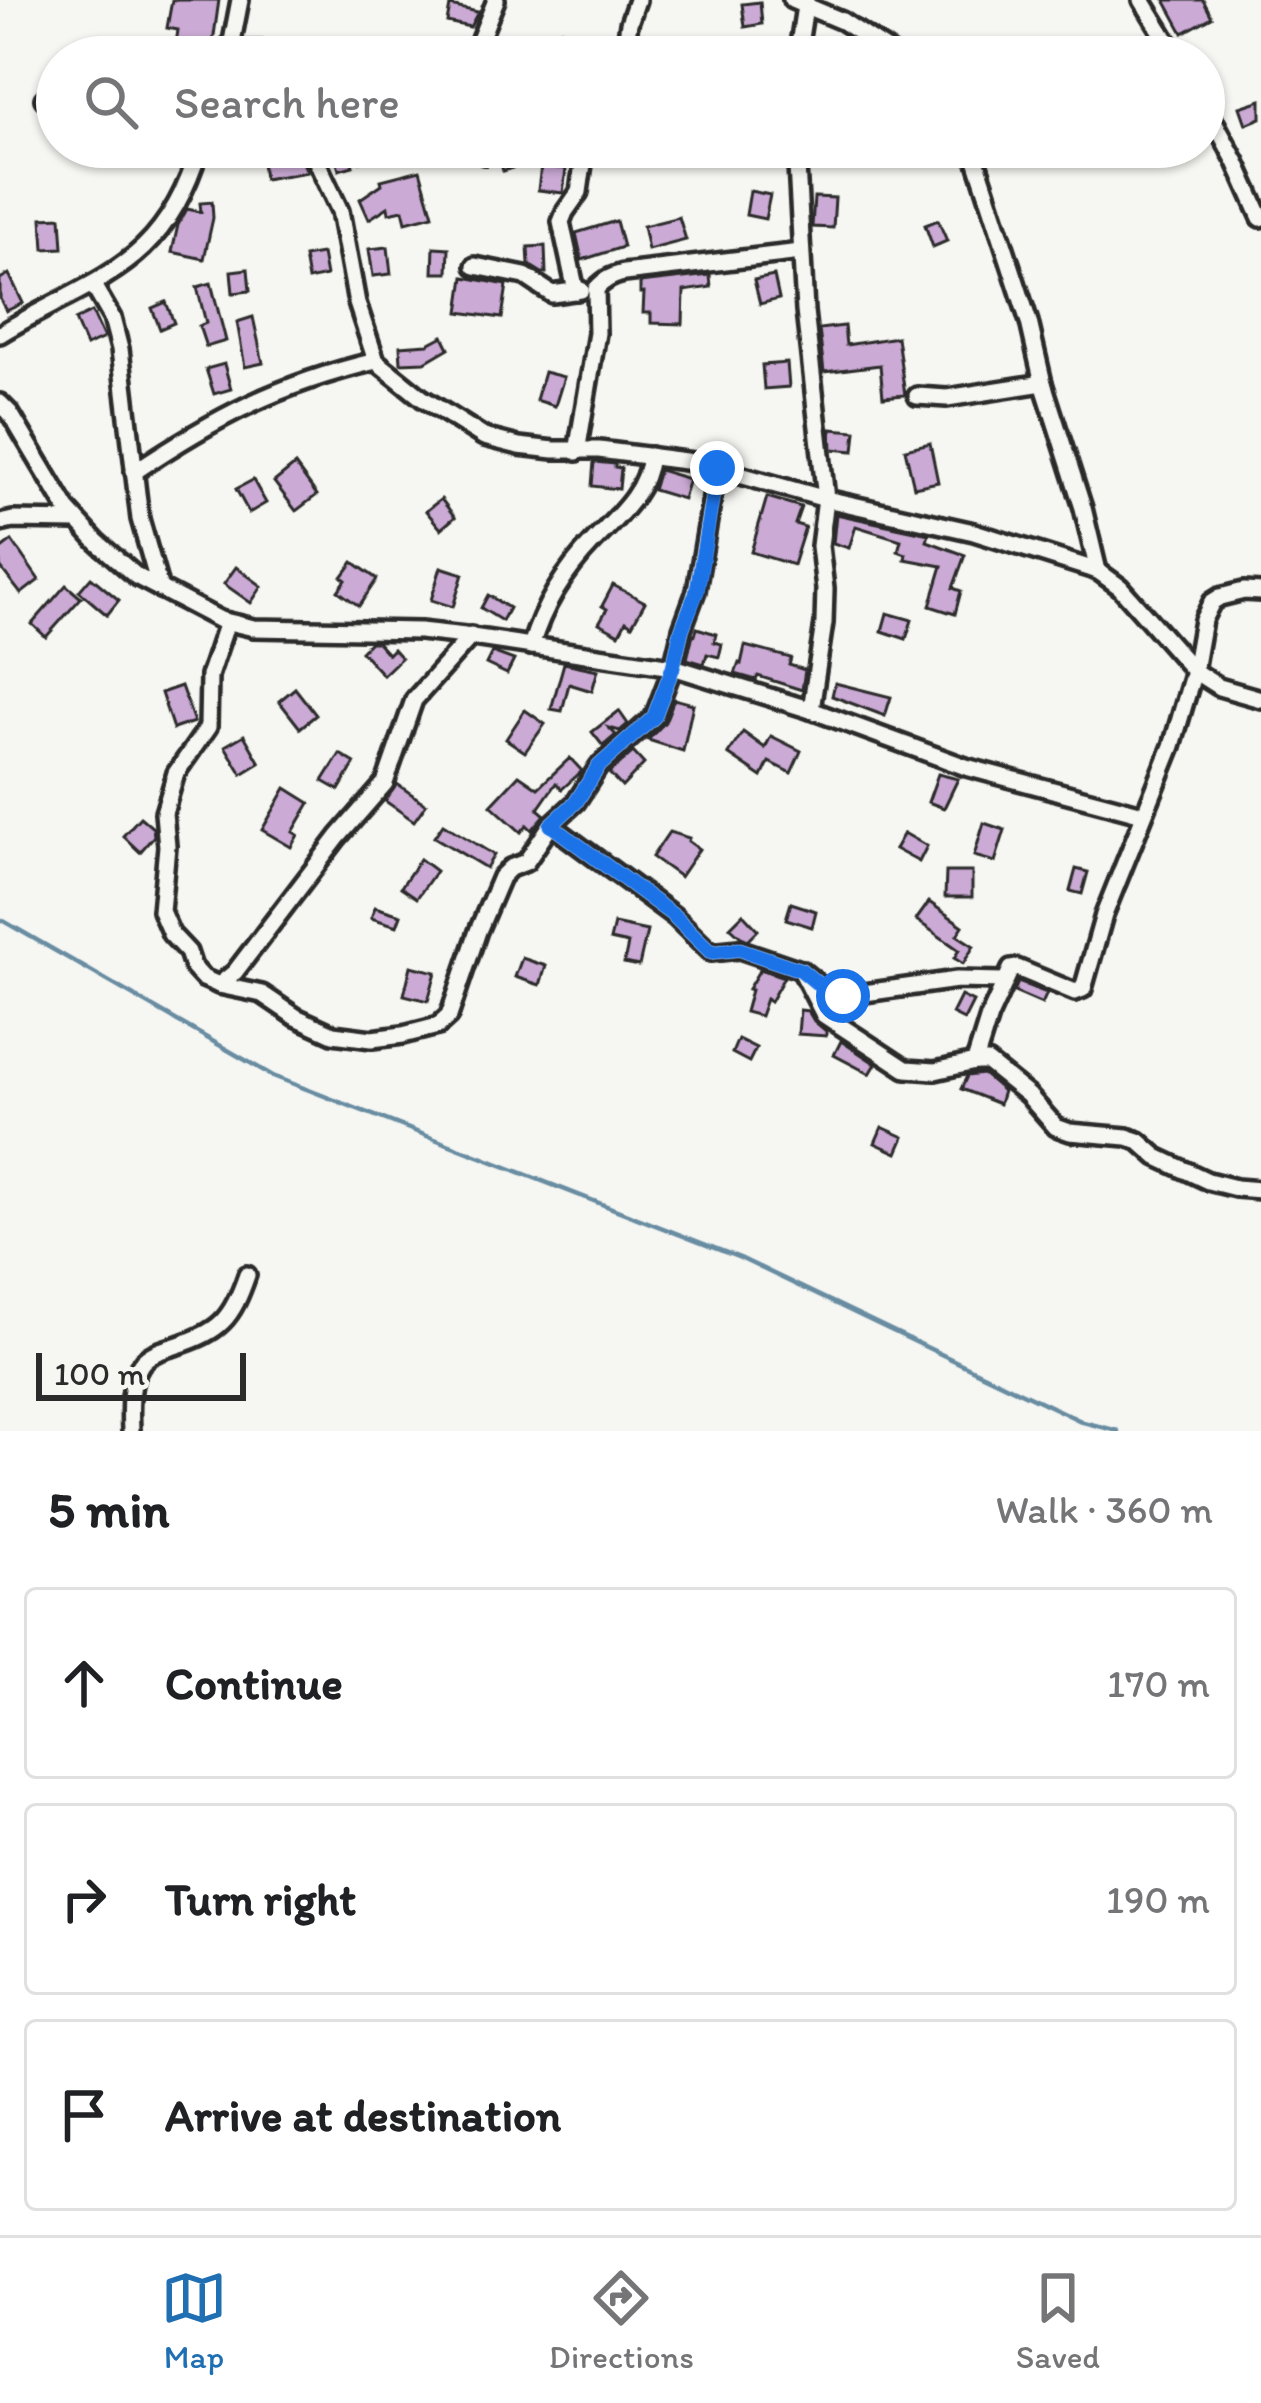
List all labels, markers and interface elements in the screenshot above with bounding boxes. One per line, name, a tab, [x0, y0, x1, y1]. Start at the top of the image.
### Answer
search box	[36, 36, 1225, 168]
icon: search	[78, 69, 144, 135]
text: Search here	[174, 75, 400, 129]
route end	[690, 441, 744, 495]
route start	[816, 969, 870, 1023]
scale bar	[36, 1347, 246, 1400]
text: 100 m	[54, 1354, 145, 1393]
text: 5 min	[48, 1479, 169, 1540]
text: Walk · 360 m	[995, 1486, 1213, 1533]
icon: ahead	[51, 1650, 117, 1716]
text: Continue	[165, 1656, 343, 1710]
text: 170 m	[1107, 1660, 1210, 1707]
icon: right	[51, 1866, 117, 1932]
text: Turn right	[165, 1872, 356, 1926]
text: 190 m	[1106, 1876, 1210, 1923]
icon: arrive	[51, 2082, 117, 2148]
text: Arrive at destination	[165, 2088, 561, 2142]
tab: Map	[161, 2265, 227, 2376]
tab: Directions	[549, 2265, 694, 2376]
tab: Saved	[1016, 2265, 1100, 2376]

